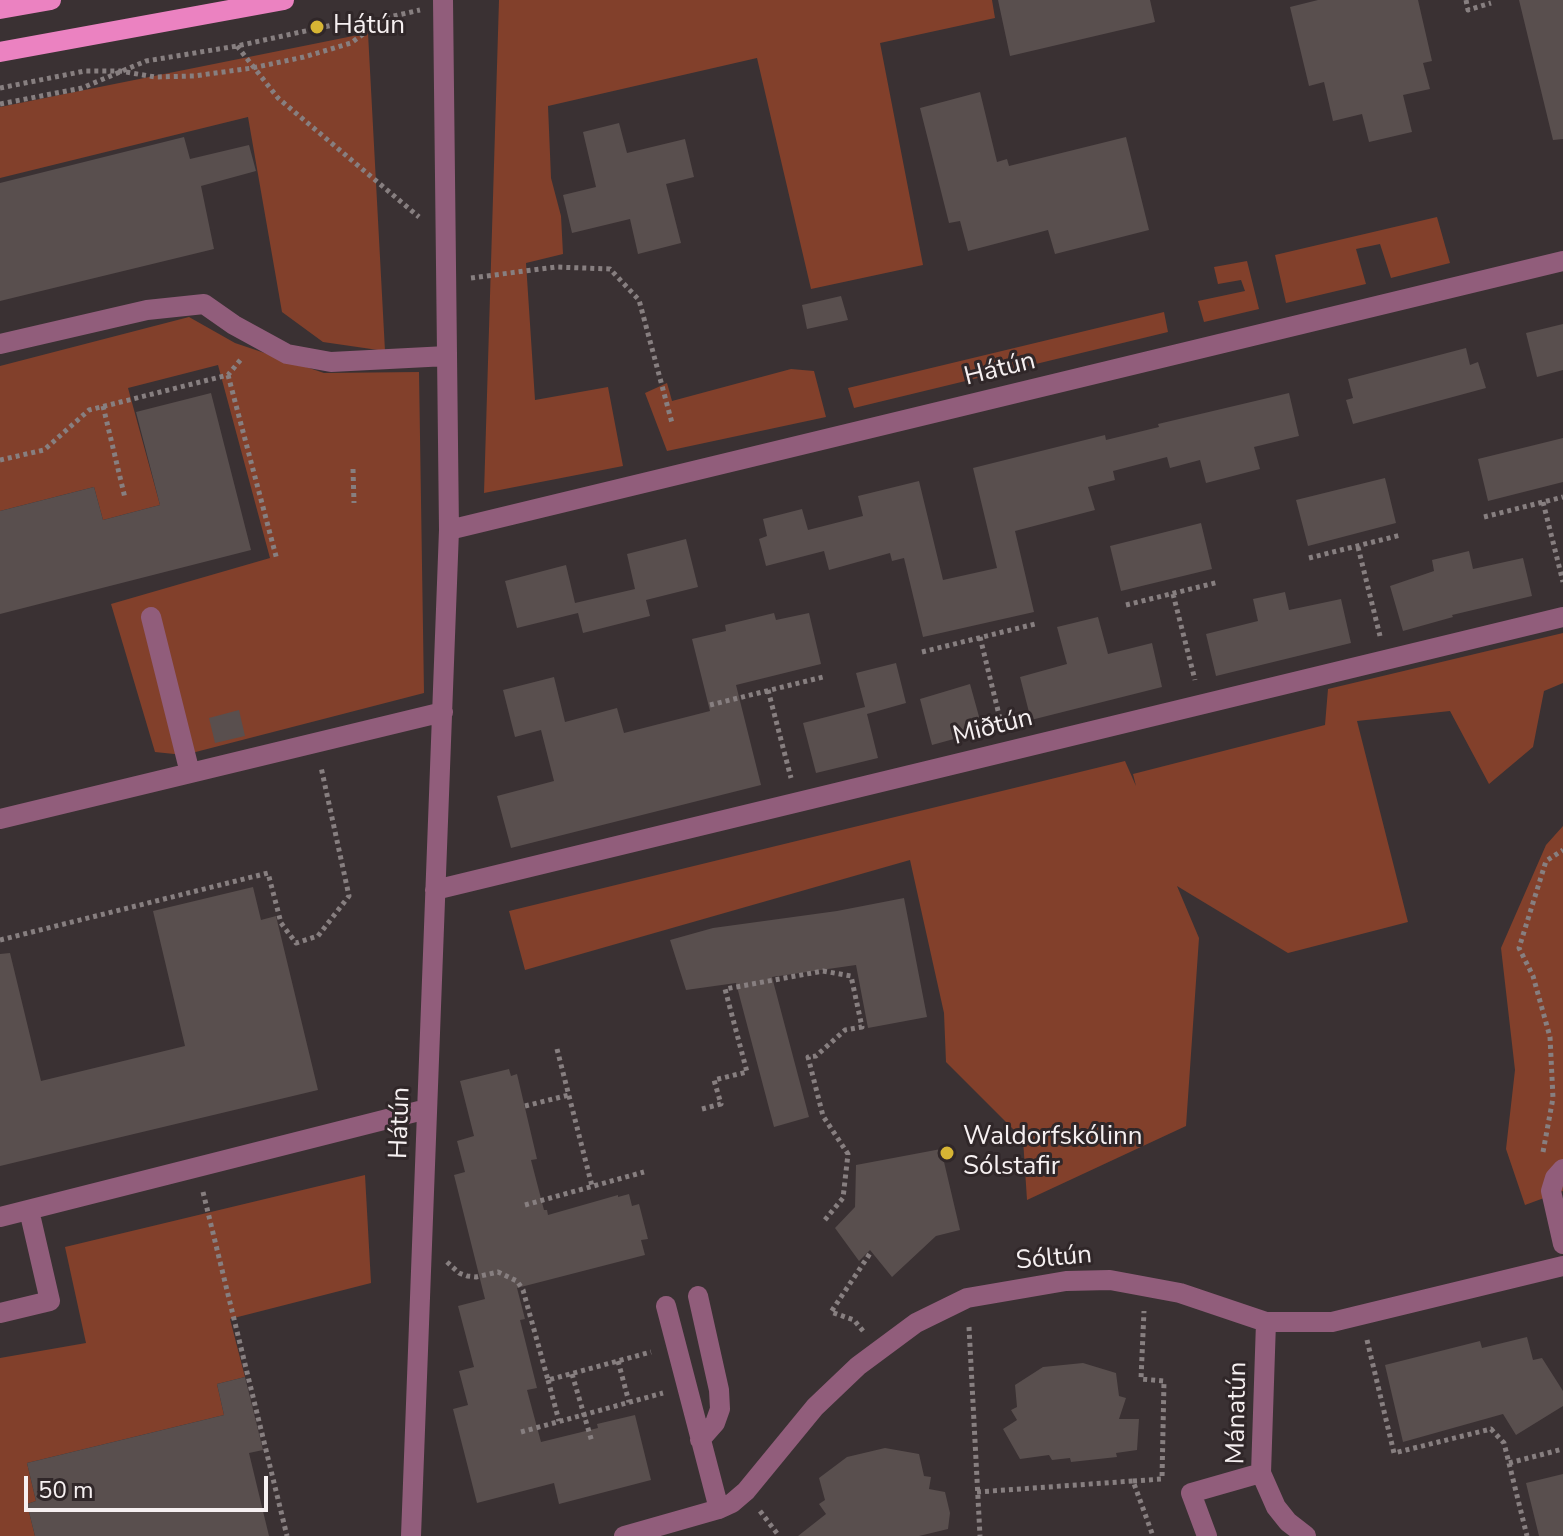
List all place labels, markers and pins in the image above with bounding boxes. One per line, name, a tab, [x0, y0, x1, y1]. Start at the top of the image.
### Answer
place label: Hátún	[333, 11, 405, 43]
marker: Hátún	[308, 18, 326, 36]
place label: Waldorfskólinn Sólstafir	[963, 1122, 1143, 1184]
marker: Waldorfskólinn Sólstafir	[938, 1144, 956, 1162]

